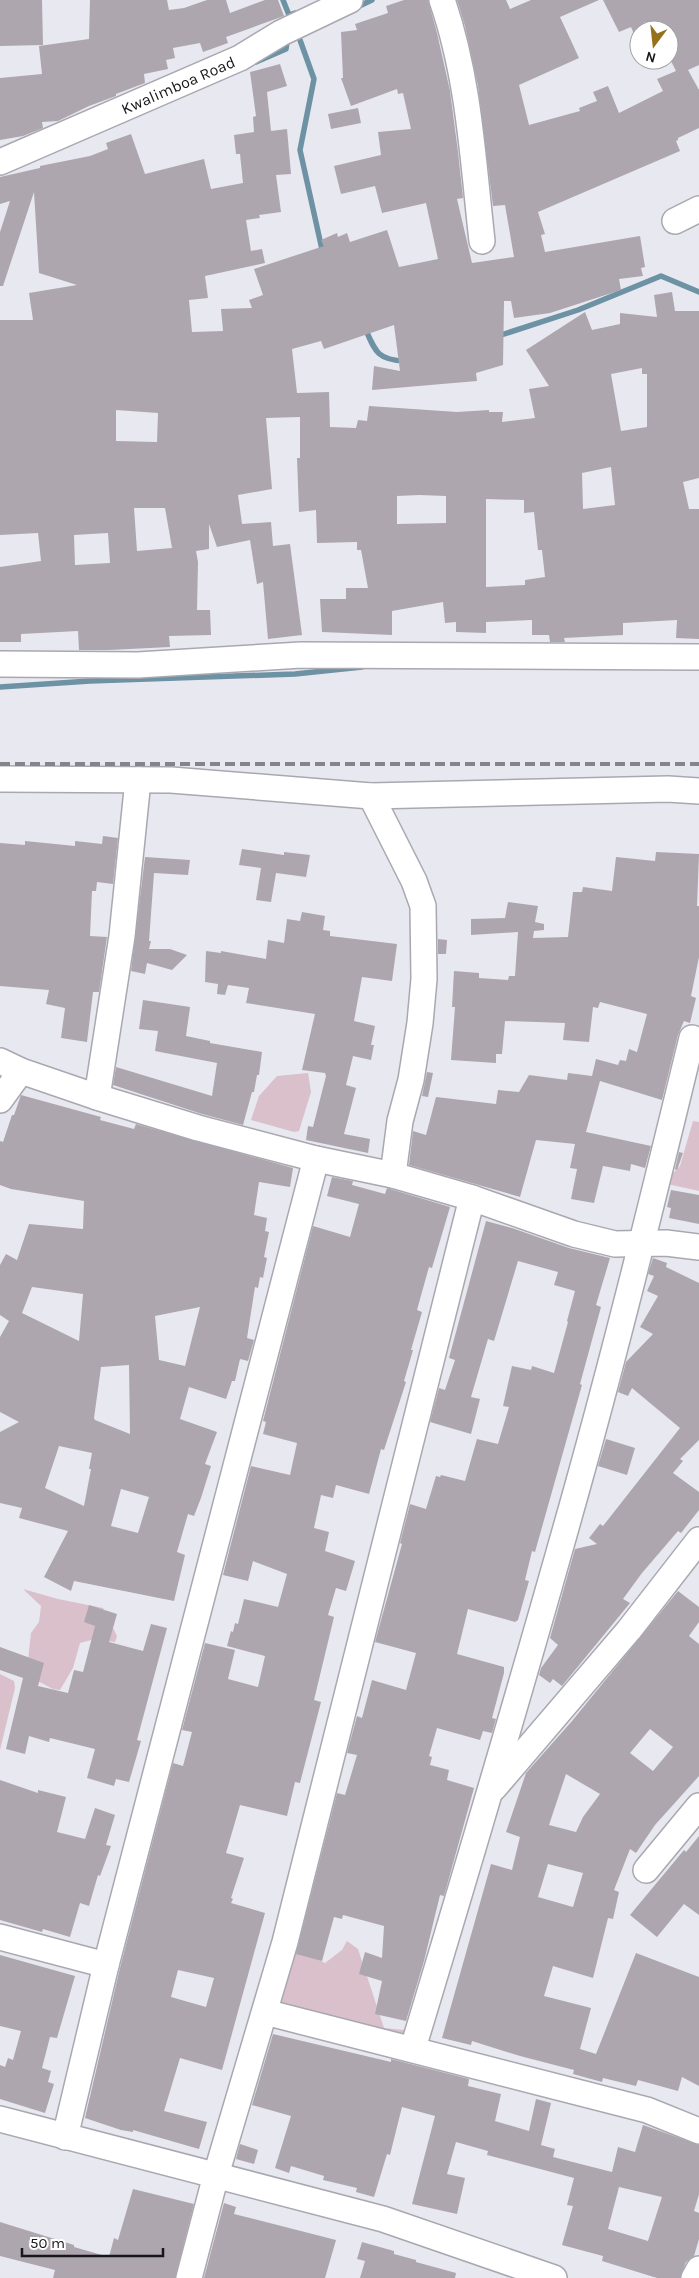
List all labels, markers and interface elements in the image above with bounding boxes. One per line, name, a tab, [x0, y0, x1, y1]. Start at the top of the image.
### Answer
north arrow	[629, 20, 679, 70]
text: N	[644, 48, 658, 67]
street label: Kwalimboa Road	[118, 52, 238, 118]
scale bar	[22, 2226, 164, 2258]
text: 50 m	[30, 2234, 65, 2252]

